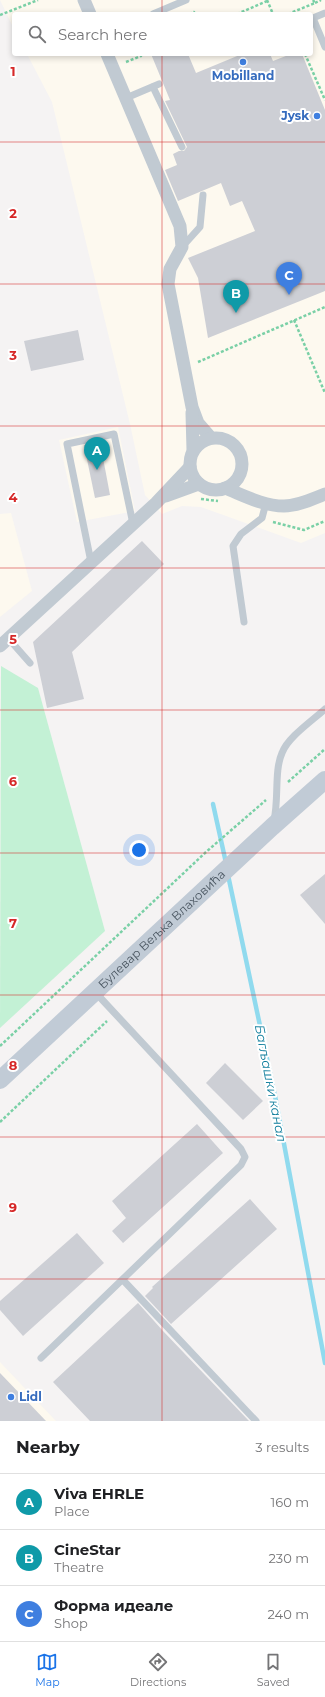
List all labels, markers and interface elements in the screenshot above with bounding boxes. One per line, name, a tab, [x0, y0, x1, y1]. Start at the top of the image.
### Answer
search box	[12, 12, 313, 56]
icon: search	[26, 23, 48, 45]
text: Search here	[58, 25, 147, 44]
marker: Mobilland	[238, 57, 248, 67]
text: 1	[10, 63, 16, 79]
place label: Mobilland	[212, 68, 274, 83]
place label: Jysk	[280, 108, 309, 123]
marker: Jysk	[312, 111, 322, 121]
text: 2	[9, 205, 17, 221]
pin: C	[276, 262, 302, 295]
pin: B	[223, 280, 249, 313]
text: 3	[8, 347, 17, 363]
pin: A	[84, 437, 110, 470]
text: 4	[9, 489, 18, 505]
text: 5	[9, 631, 17, 647]
text: 6	[9, 773, 18, 789]
your location	[129, 840, 149, 860]
street label: Булевар Вељка Влаховића	[95, 866, 228, 992]
text: 7	[9, 915, 17, 931]
water label: Багљашки канал	[252, 1023, 290, 1143]
text: 8	[9, 1057, 18, 1073]
text: 9	[9, 1199, 17, 1215]
place label: Lidl	[19, 1389, 42, 1404]
marker: Lidl	[6, 1392, 16, 1402]
text: Nearby	[16, 1437, 80, 1457]
text: 3 results	[255, 1439, 309, 1455]
text: Viva EHRLE	[54, 1484, 144, 1503]
text: A	[24, 1494, 34, 1510]
text: 160 m	[271, 1494, 309, 1510]
text: Place	[54, 1503, 90, 1519]
text: CineStar	[54, 1540, 121, 1559]
text: B	[24, 1550, 34, 1566]
text: 230 m	[268, 1550, 309, 1566]
text: Theatre	[54, 1559, 104, 1575]
text: Форма идеале	[54, 1596, 173, 1615]
text: C	[24, 1606, 34, 1622]
text: 240 m	[268, 1606, 309, 1622]
text: Shop	[54, 1615, 88, 1631]
tab: Map	[35, 1651, 60, 1689]
tab: Directions	[130, 1651, 186, 1689]
tab: Saved	[257, 1651, 290, 1689]

